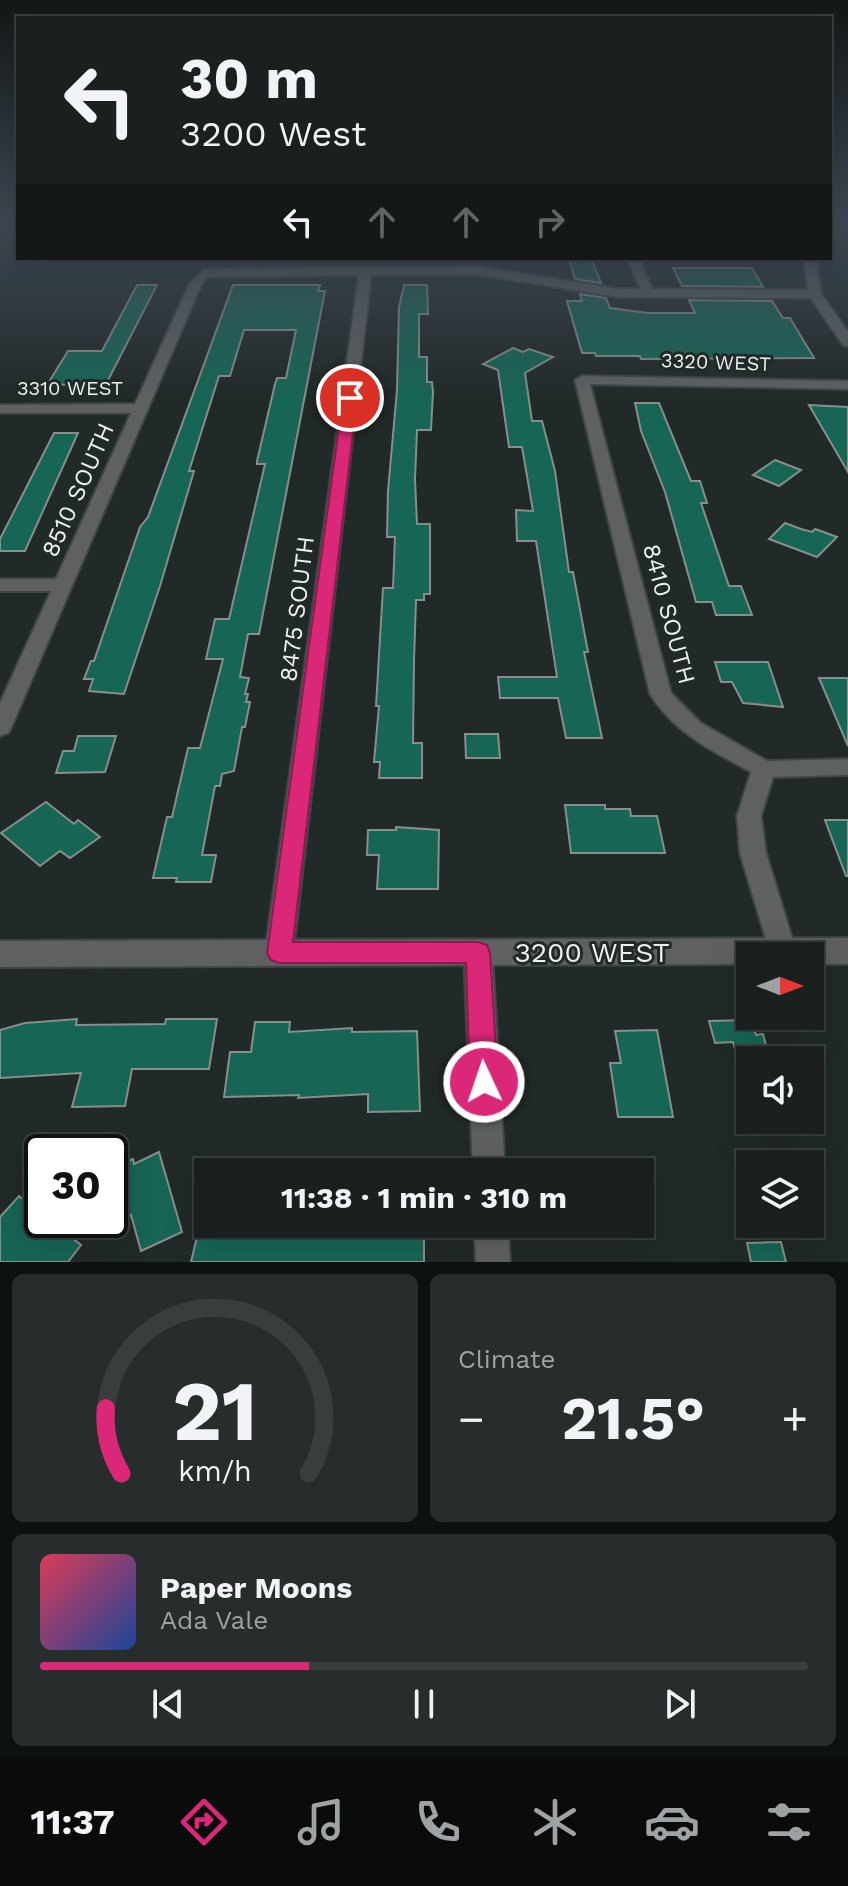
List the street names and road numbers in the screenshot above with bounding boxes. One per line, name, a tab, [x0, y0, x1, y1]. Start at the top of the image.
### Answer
street label: 3320 WEST	[661, 348, 771, 376]
street label: 3310 WEST	[17, 376, 123, 400]
street label: 8510 SOUTH	[36, 419, 120, 561]
street label: 8475 SOUTH	[274, 535, 320, 683]
street label: 8410 SOUTH	[637, 541, 701, 687]
street label: 3200 WEST	[514, 936, 670, 969]

